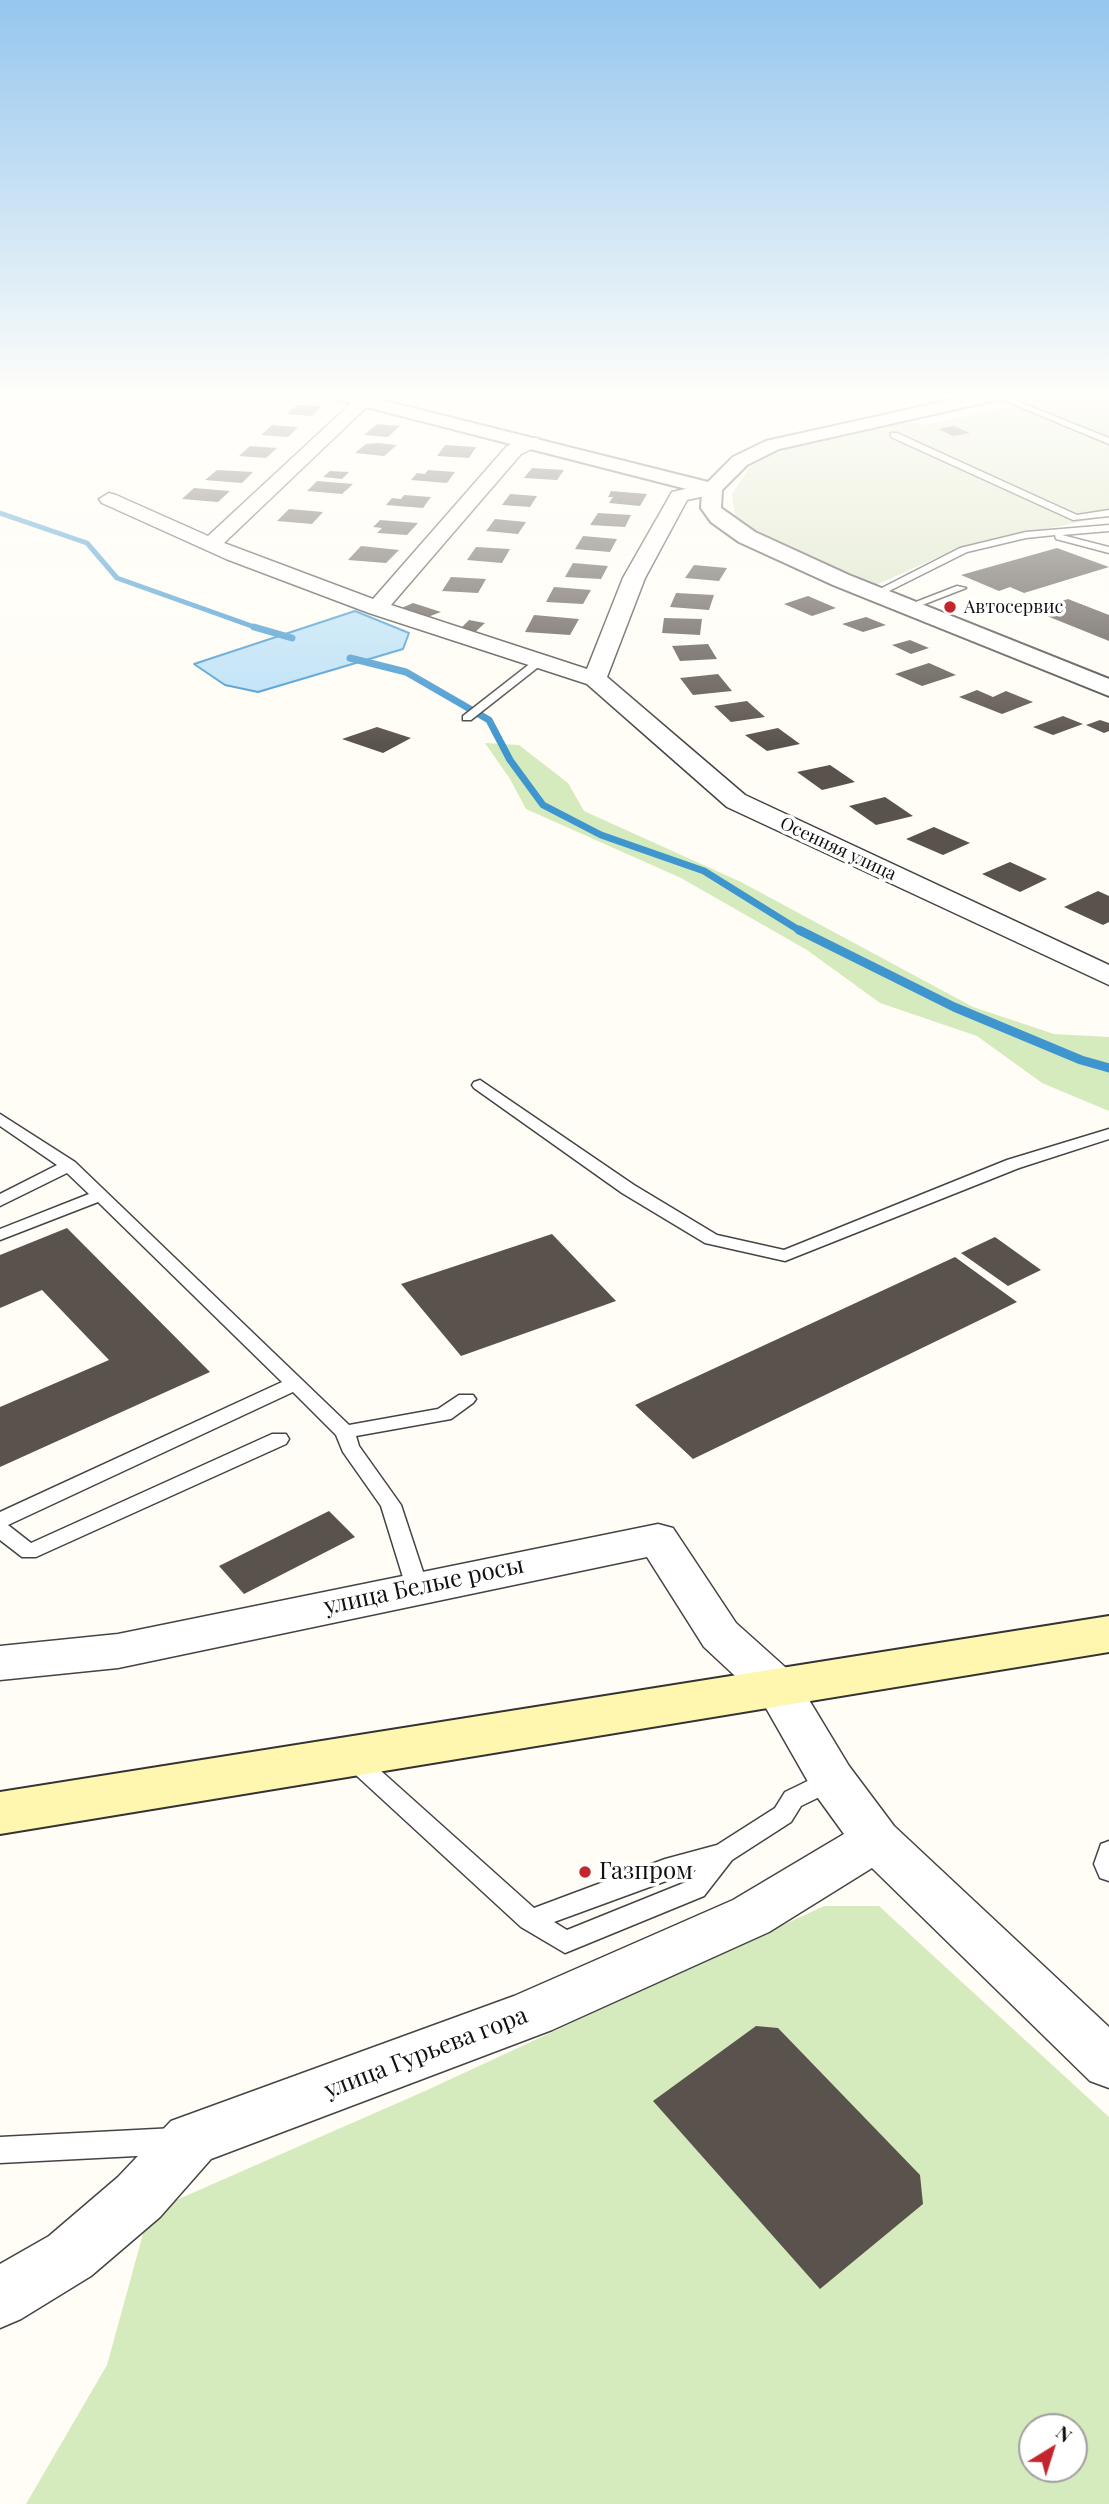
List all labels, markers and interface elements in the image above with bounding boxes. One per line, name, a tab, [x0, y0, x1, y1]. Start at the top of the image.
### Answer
place label: Автосервис	[964, 596, 1063, 618]
marker: Автосервис	[942, 599, 958, 615]
street label: Осенняя улица	[777, 813, 899, 885]
street label: улица Белые росы	[322, 1551, 526, 1621]
place label: Газпром	[599, 1858, 693, 1886]
marker: Газпром	[577, 1864, 593, 1880]
street label: улица Гурьева гора	[320, 2001, 532, 2105]
north arrow	[1018, 2413, 1088, 2483]
text: N	[1051, 2419, 1078, 2447]

